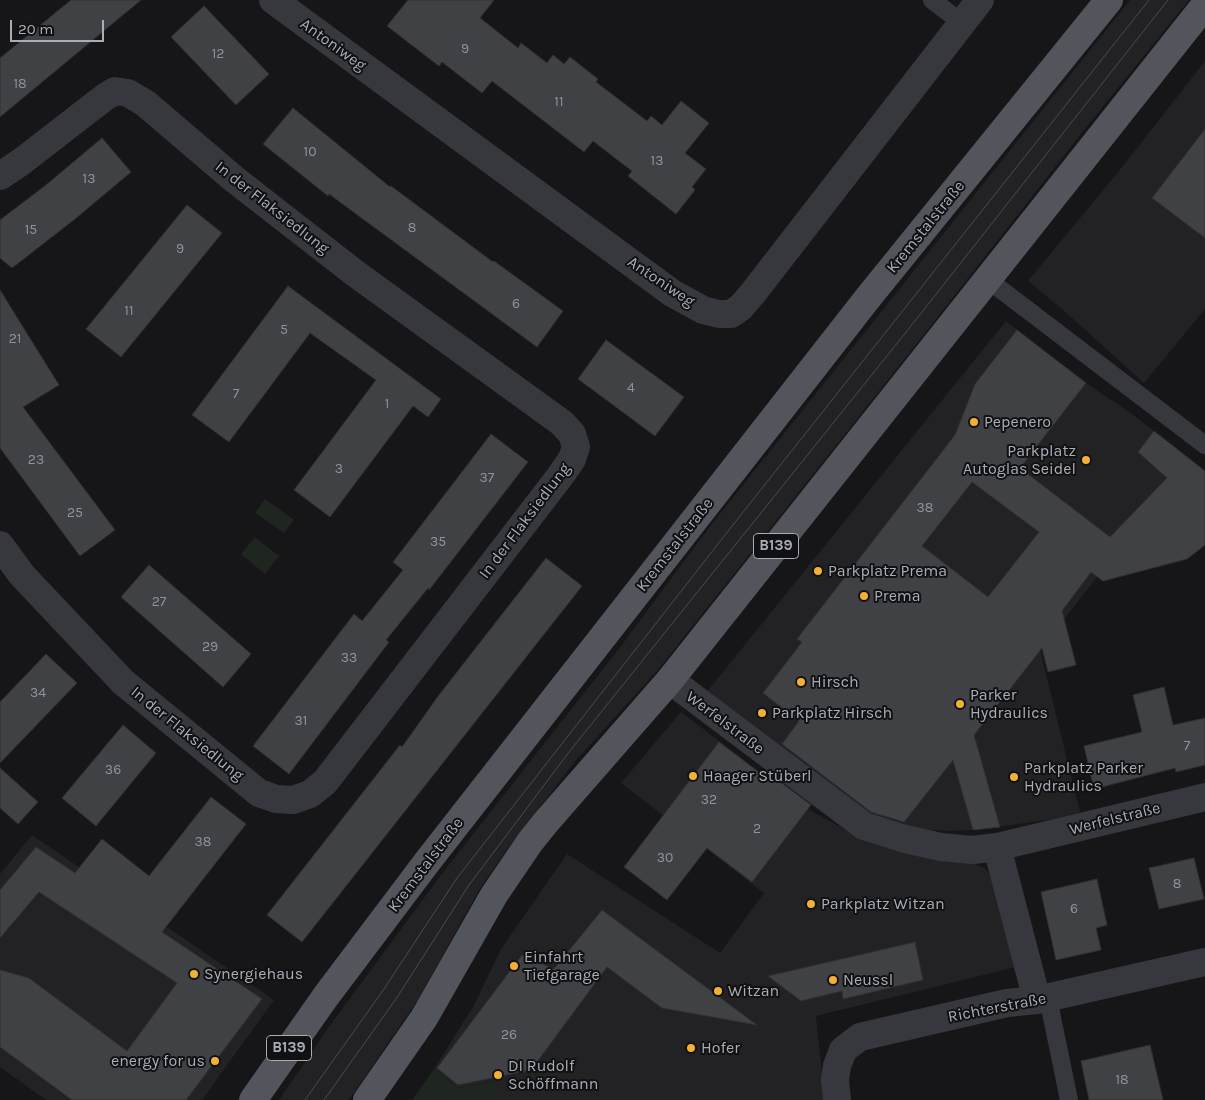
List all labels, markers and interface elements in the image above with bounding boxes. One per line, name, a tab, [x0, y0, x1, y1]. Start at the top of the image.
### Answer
scale bar	[12, 10, 106, 42]
street label: Antoniweg	[296, 15, 370, 75]
text: 20 m	[18, 20, 53, 38]
house number: 9	[461, 41, 469, 57]
house number: 12	[212, 46, 224, 62]
house number: 18	[13, 76, 27, 92]
house number: 11	[554, 94, 564, 110]
house number: 10	[304, 144, 316, 160]
house number: 13	[651, 153, 663, 169]
street label: In der Flaksiedlung	[211, 157, 333, 259]
house number: 13	[83, 171, 95, 187]
street label: Kremstalstraße	[883, 177, 969, 277]
house number: 8	[408, 220, 416, 236]
house number: 15	[25, 222, 37, 238]
house number: 9	[176, 241, 184, 257]
street label: Antoniweg	[624, 253, 698, 311]
house number: 6	[512, 296, 520, 312]
house number: 11	[124, 303, 134, 319]
house number: 5	[280, 322, 288, 338]
house number: 21	[9, 331, 21, 347]
house number: 4	[627, 380, 635, 396]
house number: 7	[233, 386, 239, 402]
house number: 1	[385, 396, 389, 412]
place label: Pepenero	[984, 412, 1051, 432]
marker: Pepenero	[968, 416, 980, 428]
place label: Parkplatz Autoglas Seidel	[963, 441, 1076, 479]
house number: 23	[28, 452, 44, 468]
marker: Parkplatz Autoglas Seidel	[1080, 454, 1092, 466]
street label: In der Flaksiedlung	[475, 459, 575, 583]
house number: 3	[335, 461, 343, 477]
house number: 37	[480, 470, 494, 486]
street label: Kremstalstraße	[633, 494, 717, 596]
house number: 38	[917, 500, 933, 516]
house number: 25	[67, 505, 83, 521]
house number: 35	[430, 534, 446, 550]
road number: B139	[754, 534, 798, 558]
place label: Parkplatz Prema	[828, 561, 947, 581]
marker: Parkplatz Prema	[812, 565, 824, 577]
place label: Prema	[874, 586, 921, 606]
marker: Prema	[858, 590, 870, 602]
house number: 27	[152, 594, 166, 610]
house number: 29	[202, 639, 218, 655]
house number: 33	[341, 650, 357, 666]
place label: Hirsch	[811, 672, 859, 692]
marker: Hirsch	[795, 676, 807, 688]
street label: In der Flaksiedlung	[127, 683, 247, 785]
house number: 34	[30, 685, 46, 701]
place label: Parker Hydraulics	[970, 685, 1048, 723]
street label: Werfelstraße	[682, 687, 768, 759]
marker: Parker Hydraulics	[954, 698, 966, 710]
place label: Parkplatz Hirsch	[772, 703, 892, 723]
marker: Parkplatz Hirsch	[756, 707, 768, 719]
house number: 31	[295, 713, 307, 729]
house number: 7	[1184, 738, 1190, 754]
place label: Parkplatz Parker Hydraulics	[1024, 758, 1143, 796]
house number: 36	[105, 762, 121, 778]
place label: Haager Stüberl	[703, 766, 811, 786]
marker: Haager Stüberl	[687, 770, 699, 782]
marker: Parkplatz Parker Hydraulics	[1008, 771, 1020, 783]
house number: 32	[701, 792, 717, 808]
street label: Werfelstraße	[1068, 798, 1162, 840]
street label: Kremstalstraße	[384, 814, 468, 916]
house number: 2	[753, 821, 761, 837]
house number: 38	[195, 834, 211, 850]
house number: 30	[657, 850, 673, 866]
house number: 8	[1173, 876, 1181, 892]
place label: Parkplatz Witzan	[821, 894, 945, 914]
marker: Parkplatz Witzan	[805, 898, 817, 910]
house number: 6	[1070, 901, 1078, 917]
place label: Einfahrt Tiefgarage	[524, 947, 600, 985]
marker: Einfahrt Tiefgarage	[508, 960, 520, 972]
place label: Synergiehaus	[204, 964, 303, 984]
marker: Synergiehaus	[188, 968, 200, 980]
place label: Neussl	[843, 970, 893, 990]
marker: Neussl	[827, 974, 839, 986]
place label: Witzan	[728, 981, 779, 1001]
marker: Witzan	[712, 985, 724, 997]
street label: Richterstraße	[946, 989, 1048, 1027]
house number: 26	[501, 1027, 517, 1043]
road number: B139	[266, 1036, 312, 1060]
place label: Hofer	[701, 1038, 740, 1058]
marker: Hofer	[685, 1042, 697, 1054]
place label: energy for us	[111, 1051, 205, 1071]
marker: energy for us	[209, 1055, 221, 1067]
place label: DI Rudolf Schöffmann	[508, 1056, 598, 1094]
marker: DI Rudolf Schöffmann	[492, 1069, 504, 1081]
house number: 18	[1115, 1072, 1129, 1088]

